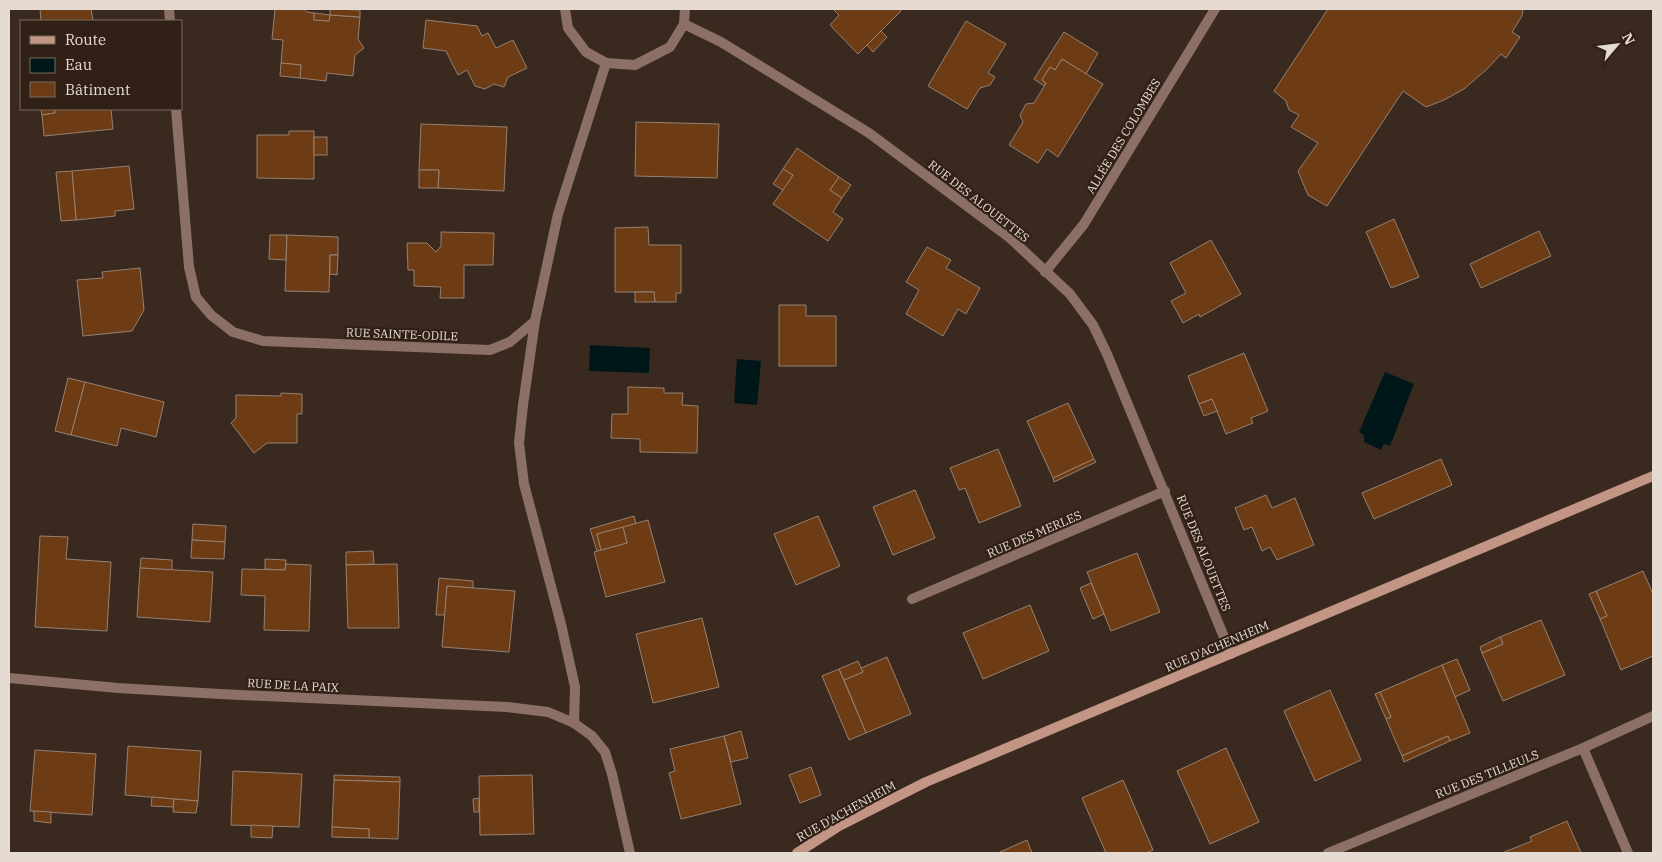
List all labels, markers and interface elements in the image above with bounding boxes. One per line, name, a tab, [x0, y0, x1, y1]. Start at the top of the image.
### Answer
legend	[20, 20, 182, 110]
north arrow	[1592, 20, 1642, 70]
text: Route	[65, 30, 106, 49]
text: N	[1618, 30, 1639, 48]
text: Eau	[65, 55, 92, 74]
street label: ALLÉE DES COLOMBES	[1083, 76, 1163, 196]
text: Bâtiment	[65, 80, 130, 99]
street label: RUE DES ALOUETTES	[925, 157, 1033, 245]
street label: RUE SAINTE-ODILE	[346, 325, 458, 343]
street label: RUE DES ALOUETTES	[1174, 493, 1234, 613]
street label: RUE DES MERLES	[984, 507, 1084, 561]
street label: RUE D'ACHENHEIM	[1163, 617, 1271, 675]
street label: RUE DE LA PAIX	[247, 675, 339, 695]
street label: RUE DES TILLEULS	[1433, 746, 1541, 802]
street label: RUE D'ACHENHEIM	[794, 777, 898, 845]

